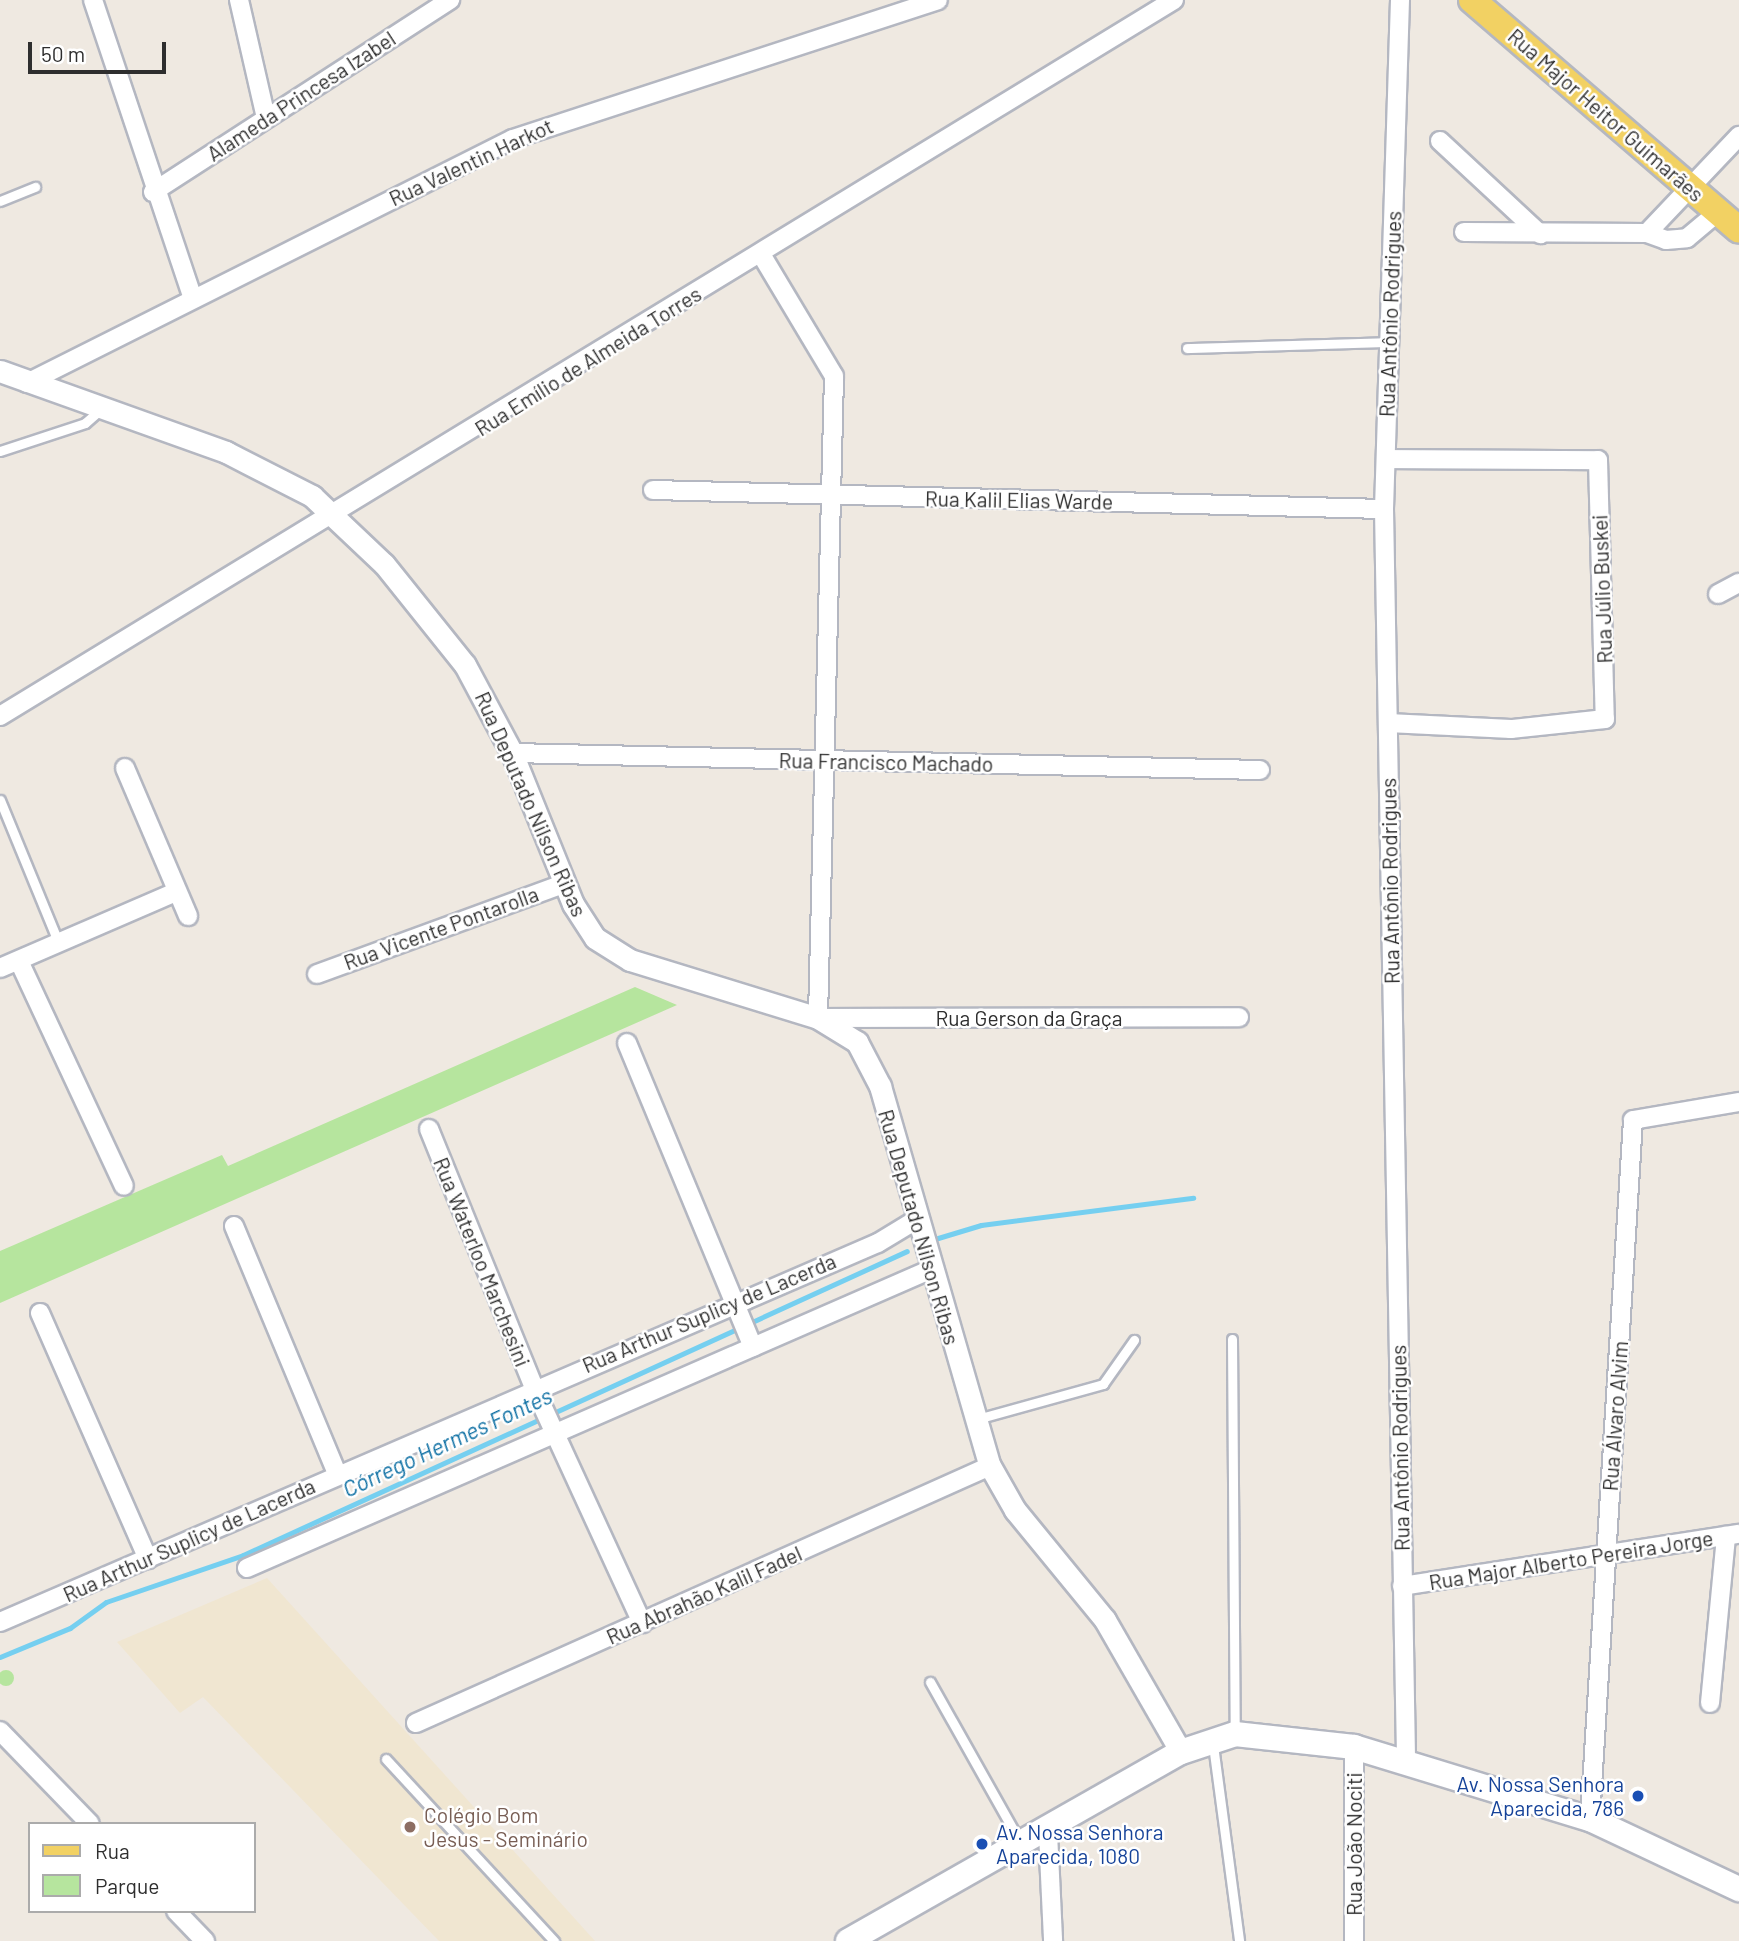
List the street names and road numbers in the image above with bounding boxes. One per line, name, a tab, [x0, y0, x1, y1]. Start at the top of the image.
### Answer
street label: Rua Major Heitor Guimarães	[1503, 23, 1709, 207]
street label: Alameda Princesa Izabel	[202, 26, 400, 166]
street label: Rua Valentin Harkot	[385, 113, 557, 211]
street label: Rua Antônio Rodrigues	[1374, 210, 1406, 418]
street label: Rua Emílio de Almeida Torres	[470, 281, 706, 441]
street label: Rua Kalil Elias Warde	[925, 486, 1113, 514]
street label: Rua Júlio Buskei	[1587, 514, 1617, 664]
street label: Rua Deputado Nilson Ribas	[470, 688, 592, 920]
street label: Rua Francisco Machado	[778, 748, 994, 776]
street label: Rua Antônio Rodrigues	[1376, 778, 1404, 984]
street label: Rua Vicente Pontarolla	[340, 881, 542, 975]
street label: Rua Gerson da Graça	[936, 1005, 1122, 1031]
street label: Rua Deputado Nilson Ribas	[873, 1106, 965, 1348]
street label: Rua Waterloo Marchesini	[428, 1154, 536, 1370]
street label: Rua Arthur Suplicy de Lacerda	[578, 1248, 840, 1378]
street label: Rua Álvaro Alvim	[1597, 1340, 1633, 1492]
street label: Rua Antônio Rodrigues	[1386, 1345, 1414, 1551]
street label: Rua Arthur Suplicy de Lacerda	[59, 1473, 319, 1607]
street label: Rua Major Alberto Pereira Jorge	[1427, 1525, 1715, 1595]
street label: Rua Abrahão Kalil Fadel	[602, 1541, 806, 1649]
street label: Rua João Nociti	[1341, 1772, 1367, 1916]

